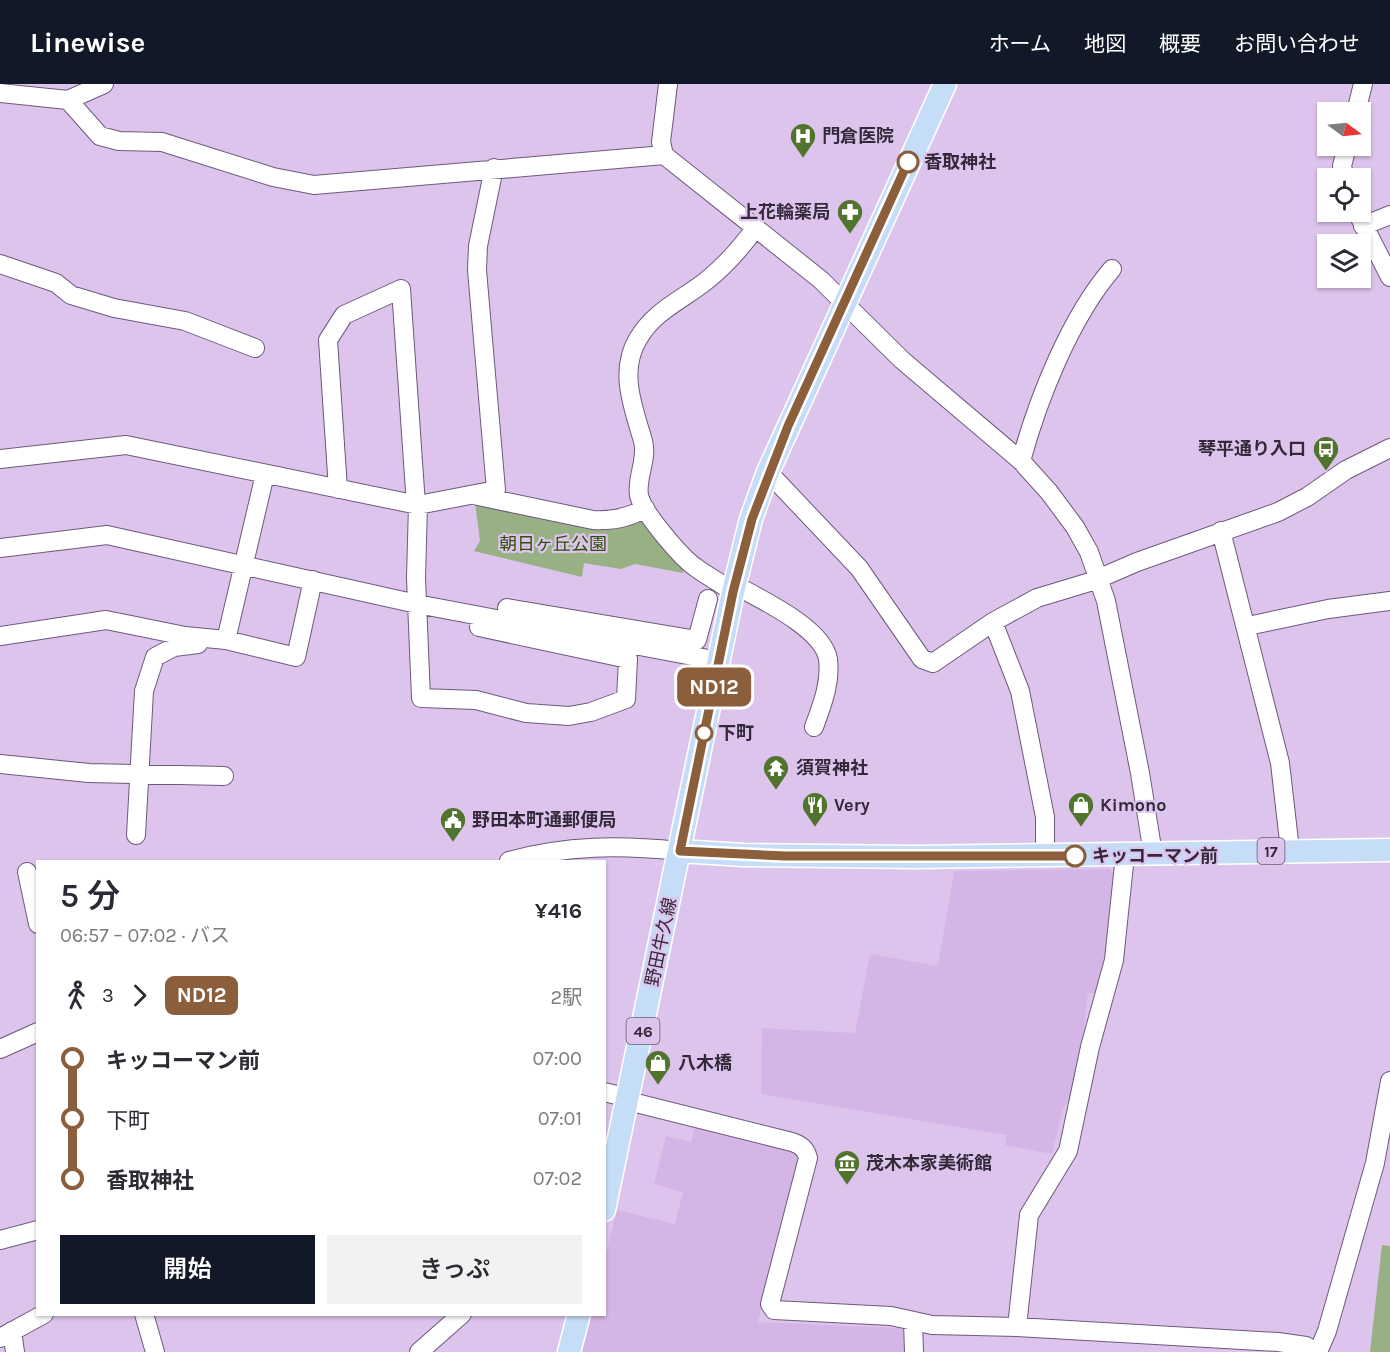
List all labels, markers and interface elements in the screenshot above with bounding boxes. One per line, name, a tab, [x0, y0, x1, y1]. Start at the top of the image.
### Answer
text: Linewise	[30, 26, 145, 59]
text: ホーム	[989, 32, 1051, 56]
text: 地図	[1084, 32, 1126, 56]
text: 概要	[1159, 32, 1201, 56]
text: お問い合わせ	[1234, 32, 1360, 56]
north arrow	[1317, 102, 1371, 156]
map controls	[1317, 102, 1371, 288]
hospital icon: 門倉医院	[788, 121, 818, 159]
place label: 門倉医院	[822, 125, 894, 147]
marker: 香取神社	[897, 151, 919, 173]
place label: 香取神社	[924, 151, 996, 173]
button: locate	[1317, 168, 1371, 222]
pharmacy icon: 上花輪薬局	[835, 197, 865, 235]
place label: 上花輪薬局	[740, 201, 830, 223]
button: layers	[1317, 234, 1371, 288]
bus stop icon: 琴平通り入口	[1311, 434, 1341, 472]
place label: 琴平通り入口	[1198, 438, 1306, 460]
park label: 朝日ヶ丘公園	[499, 533, 607, 555]
line badge: ND12	[672, 668, 756, 706]
text: ND12	[689, 675, 739, 699]
place label: 下町	[718, 722, 754, 744]
marker: 下町	[695, 724, 713, 742]
temple icon: 須賀神社	[761, 753, 791, 791]
place label: 須賀神社	[796, 757, 868, 779]
restaurant icon: Very	[800, 790, 830, 828]
shop icon: Kimono	[1066, 790, 1096, 828]
place label: Very	[834, 794, 870, 816]
place label: Kimono	[1100, 794, 1166, 816]
public building icon: 野田本町通郵便局	[438, 805, 468, 843]
place label: 野田本町通郵便局	[472, 809, 616, 831]
road number: 17	[1258, 838, 1284, 864]
marker: キッコーマン前	[1064, 845, 1086, 867]
place label: キッコーマン前	[1092, 845, 1218, 867]
text: 5 分	[60, 877, 120, 915]
street label: 野田牛久線	[641, 896, 681, 988]
text: ¥416	[535, 898, 582, 924]
text: 06:57 – 07:02 · バス	[60, 924, 230, 947]
icon: walk	[60, 979, 93, 1012]
icon: forward	[123, 979, 156, 1012]
text: ND12	[177, 983, 226, 1007]
text: 3	[102, 984, 114, 1007]
text: 2駅	[550, 986, 582, 1009]
road number: 46	[626, 1018, 660, 1044]
text: 07:00	[532, 1047, 582, 1070]
text: キッコーマン前	[106, 1048, 260, 1074]
shop icon: 八木橋	[643, 1048, 673, 1086]
place label: 八木橋	[678, 1052, 732, 1074]
text: 07:01	[538, 1107, 582, 1130]
text: 下町	[106, 1108, 150, 1134]
museum icon: 茂木本家美術館	[832, 1148, 862, 1186]
place label: 茂木本家美術館	[866, 1152, 992, 1174]
text: 07:02	[533, 1167, 582, 1190]
text: 香取神社	[106, 1168, 194, 1194]
button: 開始	[60, 1235, 315, 1304]
button: きっぷ	[327, 1235, 582, 1304]

